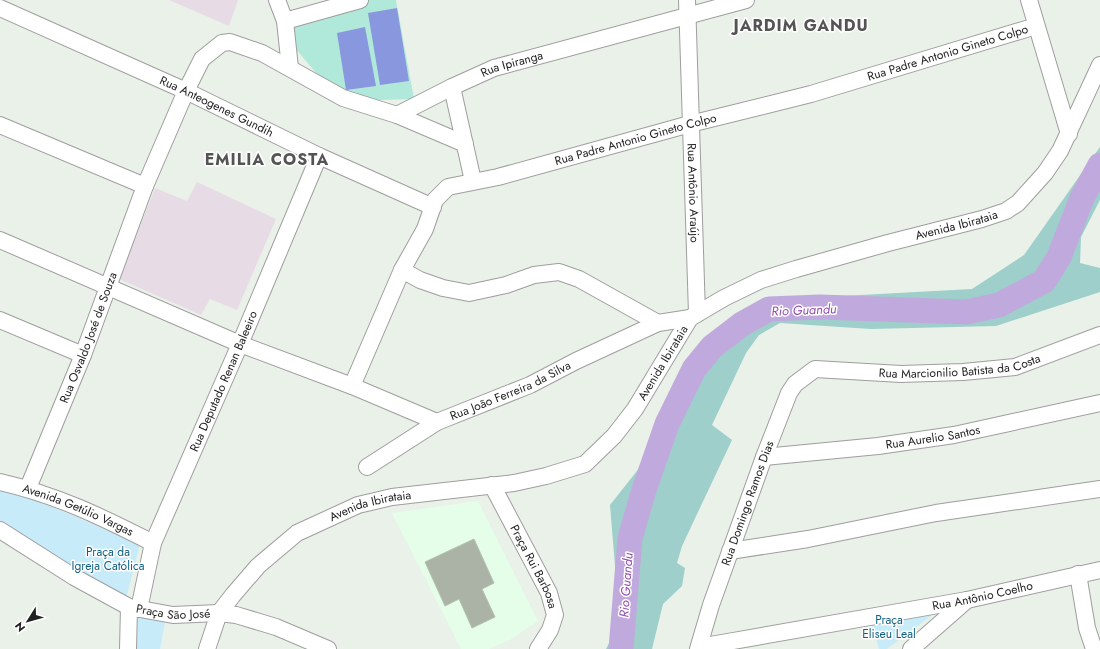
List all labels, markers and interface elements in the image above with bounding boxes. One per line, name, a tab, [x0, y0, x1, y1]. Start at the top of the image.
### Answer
district label: JARDIM GANDU	[730, 14, 869, 37]
street label: Rua Padre Antonio Gineto Colpo	[865, 20, 1031, 86]
street label: Rua Ipiranga	[478, 46, 545, 82]
street label: Rua Anteogenes Gundih	[157, 71, 277, 141]
street label: Rua Padre Antonio Gineto Colpo	[552, 109, 719, 170]
street label: Rua Antônio Araújo	[683, 143, 704, 243]
district label: EMILIA COSTA	[205, 148, 329, 171]
street label: Avenida Ibirataia	[913, 205, 1000, 245]
street label: Rua Osvaldo José de Souza	[55, 269, 122, 406]
water label: Rio Guandu	[771, 299, 837, 321]
street label: Rua Deputado Renan Baleeiro	[185, 308, 262, 454]
street label: Avenida Ibirataia	[633, 322, 693, 404]
street label: Rua Marcionilio Batista da Costa	[878, 349, 1043, 383]
street label: Rua João Ferreira da Silva	[447, 356, 574, 425]
street label: Rua Aurelio Santos	[884, 421, 982, 454]
street label: Rua Domingo Ramos Dias	[717, 438, 779, 568]
street label: Avenida Getúlio Vargas	[20, 479, 137, 541]
street label: Avenida Ibirataia	[326, 486, 412, 526]
street label: Praça Rui Barbosa	[506, 522, 562, 611]
park label: Praça da Igreja Católica	[71, 543, 145, 575]
water label: Rio Guandu	[614, 551, 638, 618]
street label: Rua Antônio Coelho	[931, 576, 1035, 615]
street label: Praça São José	[135, 599, 211, 624]
north arrow	[8, 601, 48, 641]
park label: Praça Eliseu Leal	[862, 611, 916, 643]
text: N	[11, 619, 29, 635]

